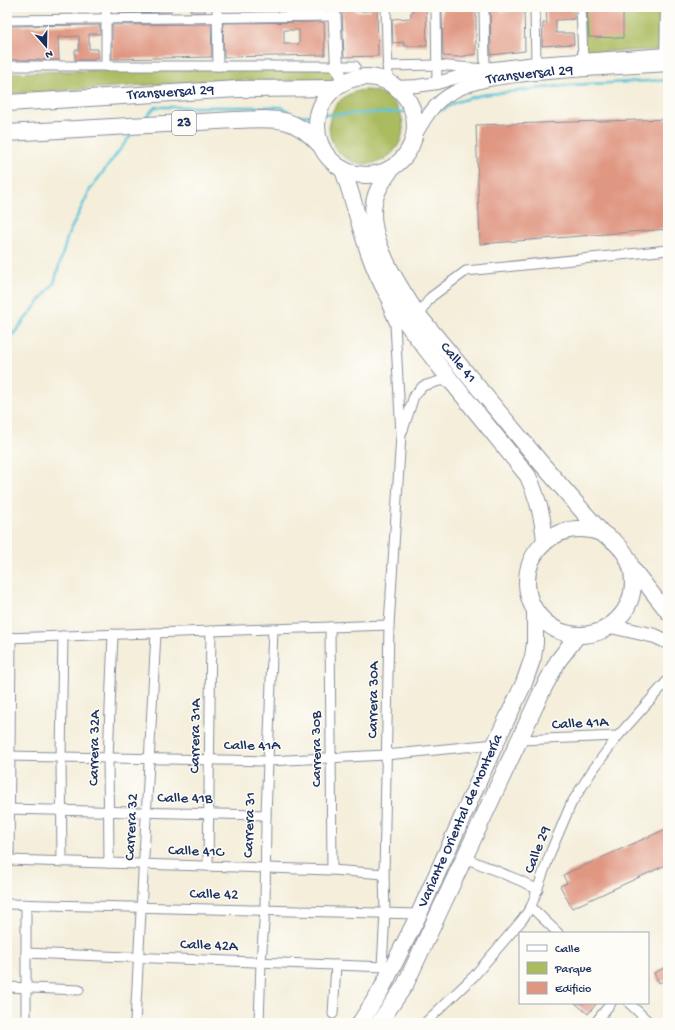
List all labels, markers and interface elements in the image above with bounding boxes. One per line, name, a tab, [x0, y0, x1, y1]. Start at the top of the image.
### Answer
north arrow	[26, 26, 66, 66]
text: N	[43, 47, 54, 60]
street label: Transversal 29	[484, 62, 574, 90]
street label: Transversal 29	[126, 81, 215, 105]
road number: 23	[172, 111, 196, 135]
street label: Calle 41	[436, 339, 480, 387]
street label: Carrera 30A	[364, 660, 384, 739]
street label: Carrera 31A	[186, 697, 206, 774]
street label: Carrera 32A	[85, 709, 105, 786]
street label: Carrera 30B	[308, 711, 326, 787]
street label: Calle 41A	[551, 713, 610, 734]
street label: Variante Oriental de Montería	[414, 731, 508, 911]
street label: Calle 41A	[224, 737, 281, 755]
street label: Calle 41B	[157, 790, 213, 808]
street label: Carrera 31	[240, 792, 260, 858]
street label: Carrera 32	[121, 793, 143, 861]
street label: Calle 29	[521, 823, 555, 876]
street label: Calle 41C	[168, 842, 225, 862]
street label: Calle 42	[189, 886, 239, 904]
legend	[519, 932, 649, 1004]
street label: Calle 42A	[180, 936, 239, 956]
text: Calle	[555, 943, 580, 957]
text: Parque	[554, 963, 592, 977]
text: Edificio	[555, 983, 591, 997]

